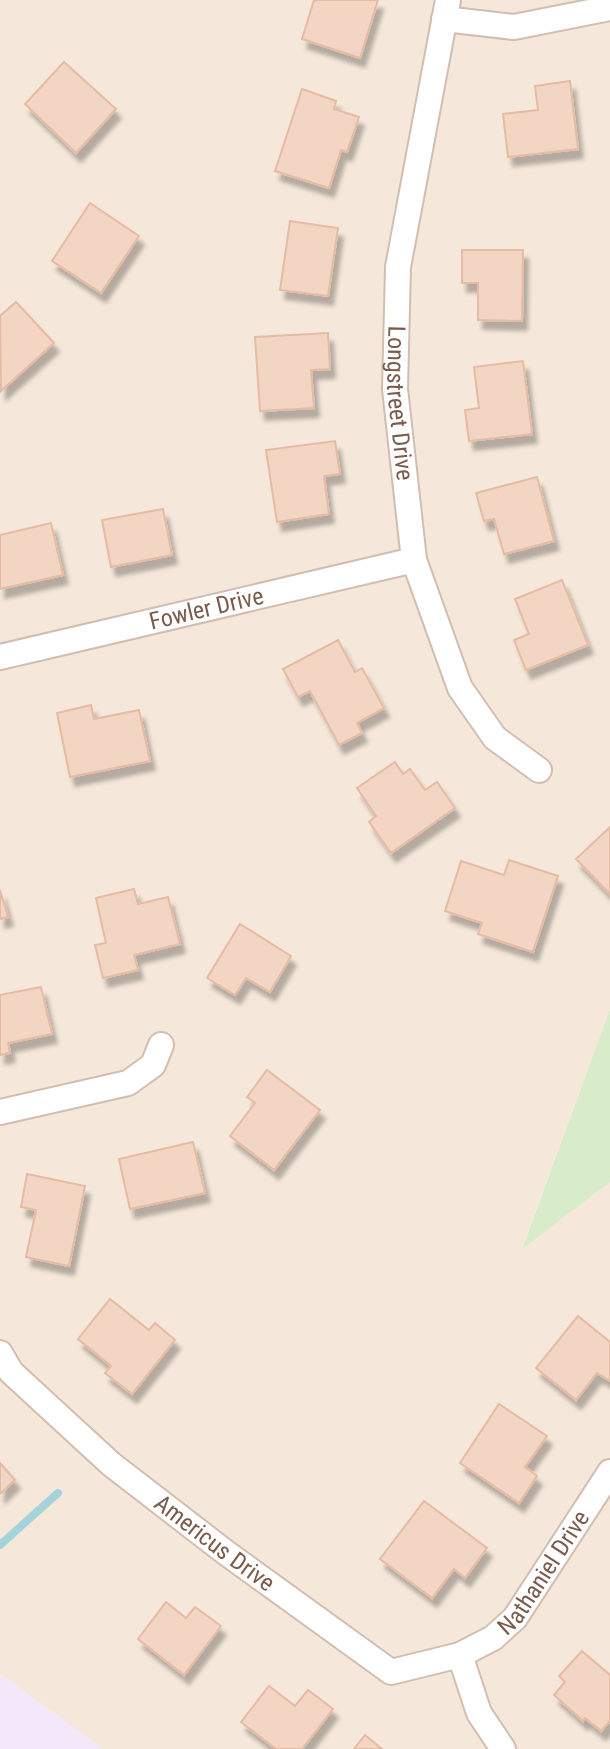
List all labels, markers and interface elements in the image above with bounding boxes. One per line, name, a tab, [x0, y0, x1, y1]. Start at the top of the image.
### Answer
street label: Longstreet Drive	[381, 325, 419, 482]
street label: Fowler Drive	[147, 582, 266, 636]
street label: Americus Drive	[149, 1489, 280, 1597]
street label: Nathaniel Drive	[492, 1505, 595, 1641]

